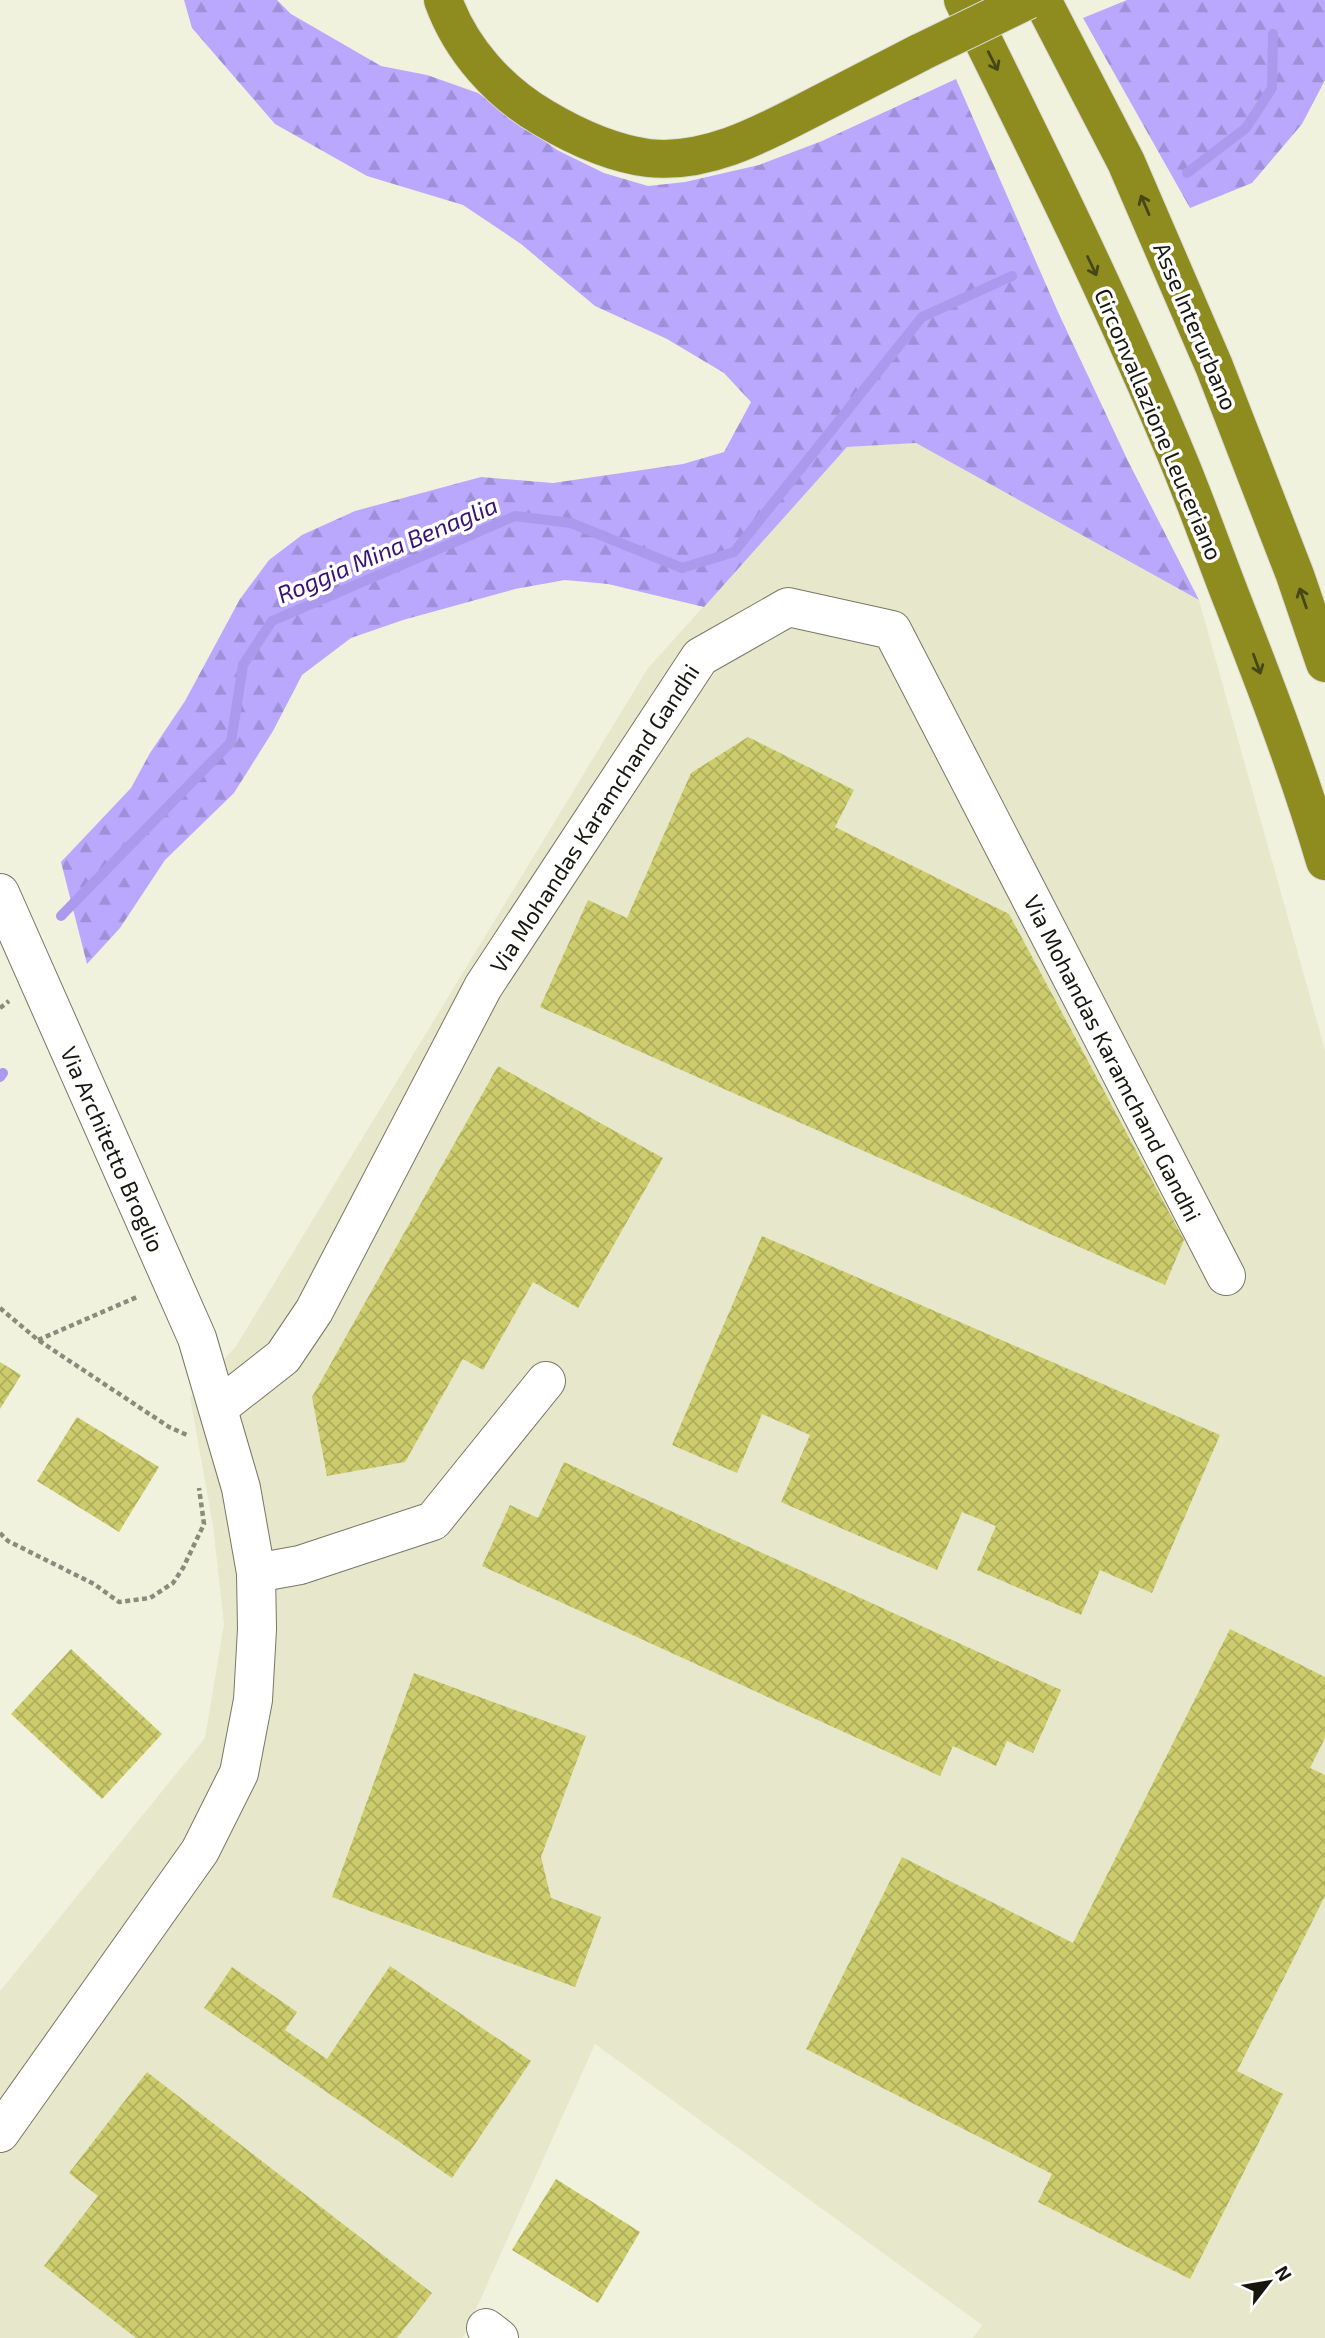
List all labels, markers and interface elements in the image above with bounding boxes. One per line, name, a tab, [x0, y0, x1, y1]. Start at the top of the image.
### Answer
one-way arrow	[987, 50, 1001, 71]
one-way arrow	[1138, 195, 1151, 217]
street label: Asse Interurbano	[1148, 238, 1244, 414]
one-way arrow	[1086, 255, 1099, 276]
street label: Circonvallazione Leuceriano	[1089, 284, 1229, 564]
water label: Roggia Mina Benaglia	[272, 489, 502, 609]
one-way arrow	[1296, 587, 1309, 609]
one-way arrow	[1252, 653, 1264, 675]
street label: Via Mohandas Karamchand Gandhi	[484, 658, 704, 978]
street label: Via Mohandas Karamchand Gandhi	[1018, 890, 1208, 1226]
street label: Via Architetto Broglio	[55, 1042, 171, 1256]
north arrow	[1234, 2247, 1304, 2317]
text: N	[1271, 2261, 1297, 2285]

